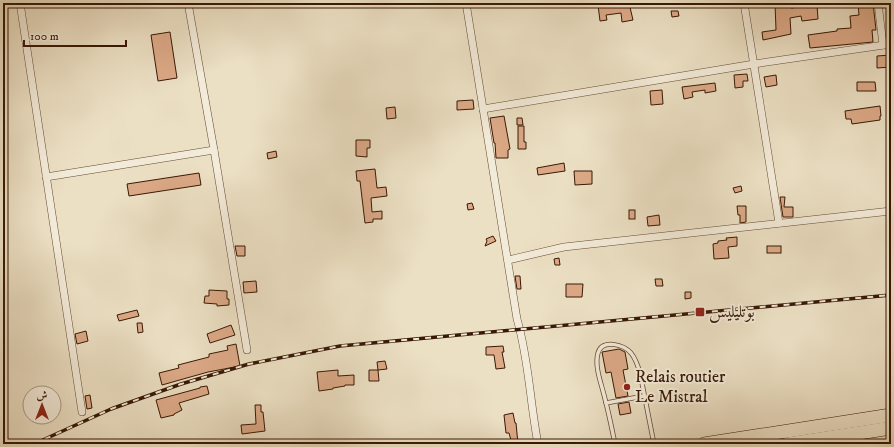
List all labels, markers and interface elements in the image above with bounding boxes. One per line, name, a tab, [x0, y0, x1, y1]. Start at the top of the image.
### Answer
scale bar	[24, 22, 126, 48]
text: 100 m	[30, 29, 59, 44]
place label: بوتليليس	[709, 301, 755, 323]
marker: بوتليليس	[694, 306, 706, 318]
place label: Relais routier Le Mistral	[635, 366, 726, 408]
marker: Relais routier Le Mistral	[622, 382, 632, 392]
north arrow	[22, 385, 62, 425]
text: ش	[37, 389, 48, 403]

